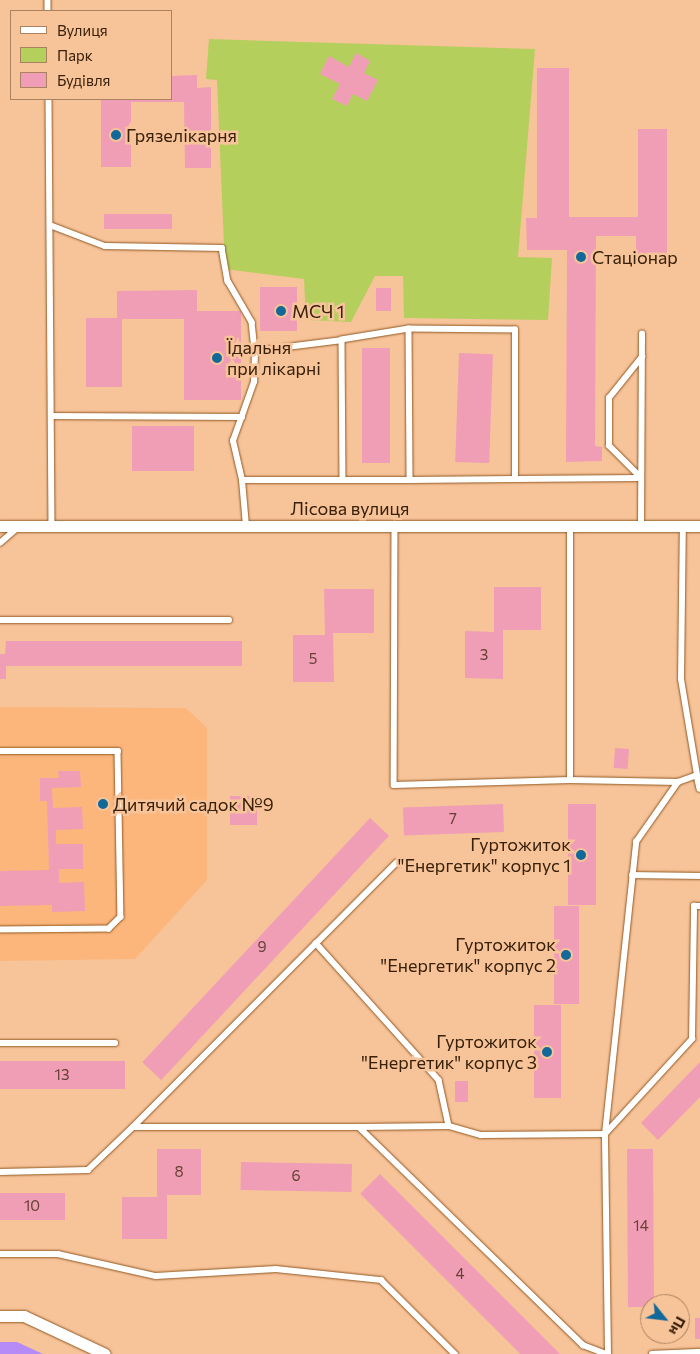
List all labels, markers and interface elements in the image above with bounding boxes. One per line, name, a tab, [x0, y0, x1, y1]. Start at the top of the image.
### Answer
legend	[10, 10, 172, 100]
text: Вулиця	[57, 21, 108, 39]
text: Парк	[57, 46, 93, 64]
text: Будівля	[57, 71, 110, 89]
place label: Грязелікарня	[126, 124, 237, 146]
marker: Грязелікарня	[110, 129, 122, 141]
place label: Стаціонар	[592, 246, 678, 268]
marker: Стаціонар	[574, 250, 588, 264]
place label: МСЧ 1	[292, 300, 345, 322]
marker: МСЧ 1	[274, 304, 288, 318]
place label: Їдальня при лікарні	[227, 337, 321, 379]
marker: Їдальня при лікарні	[211, 352, 223, 364]
street label: Лісова вулиця	[291, 497, 409, 519]
house number: 3	[480, 646, 488, 664]
house number: 5	[309, 650, 317, 668]
place label: Дитячий садок №9	[113, 793, 274, 815]
marker: Дитячий садок №9	[97, 798, 109, 810]
house number: 7	[449, 810, 457, 828]
place label: Гуртожиток "Енергетик" корпус 1	[398, 834, 571, 876]
marker: Гуртожиток "Енергетик" корпус 1	[575, 849, 587, 861]
place label: Гуртожиток "Енергетик" корпус 2	[380, 934, 556, 976]
house number: 9	[257, 938, 267, 956]
marker: Гуртожиток "Енергетик" корпус 2	[560, 949, 572, 961]
place label: Гуртожиток "Енергетик" корпус 3	[361, 1031, 537, 1074]
marker: Гуртожиток "Енергетик" корпус 3	[541, 1046, 553, 1058]
house number: 13	[55, 1066, 69, 1084]
house number: 8	[174, 1163, 184, 1181]
house number: 6	[291, 1167, 301, 1185]
house number: 10	[24, 1197, 40, 1215]
house number: 14	[633, 1217, 649, 1235]
house number: 4	[456, 1265, 464, 1283]
north arrow	[640, 1294, 690, 1344]
text: Пн	[666, 1314, 690, 1338]

